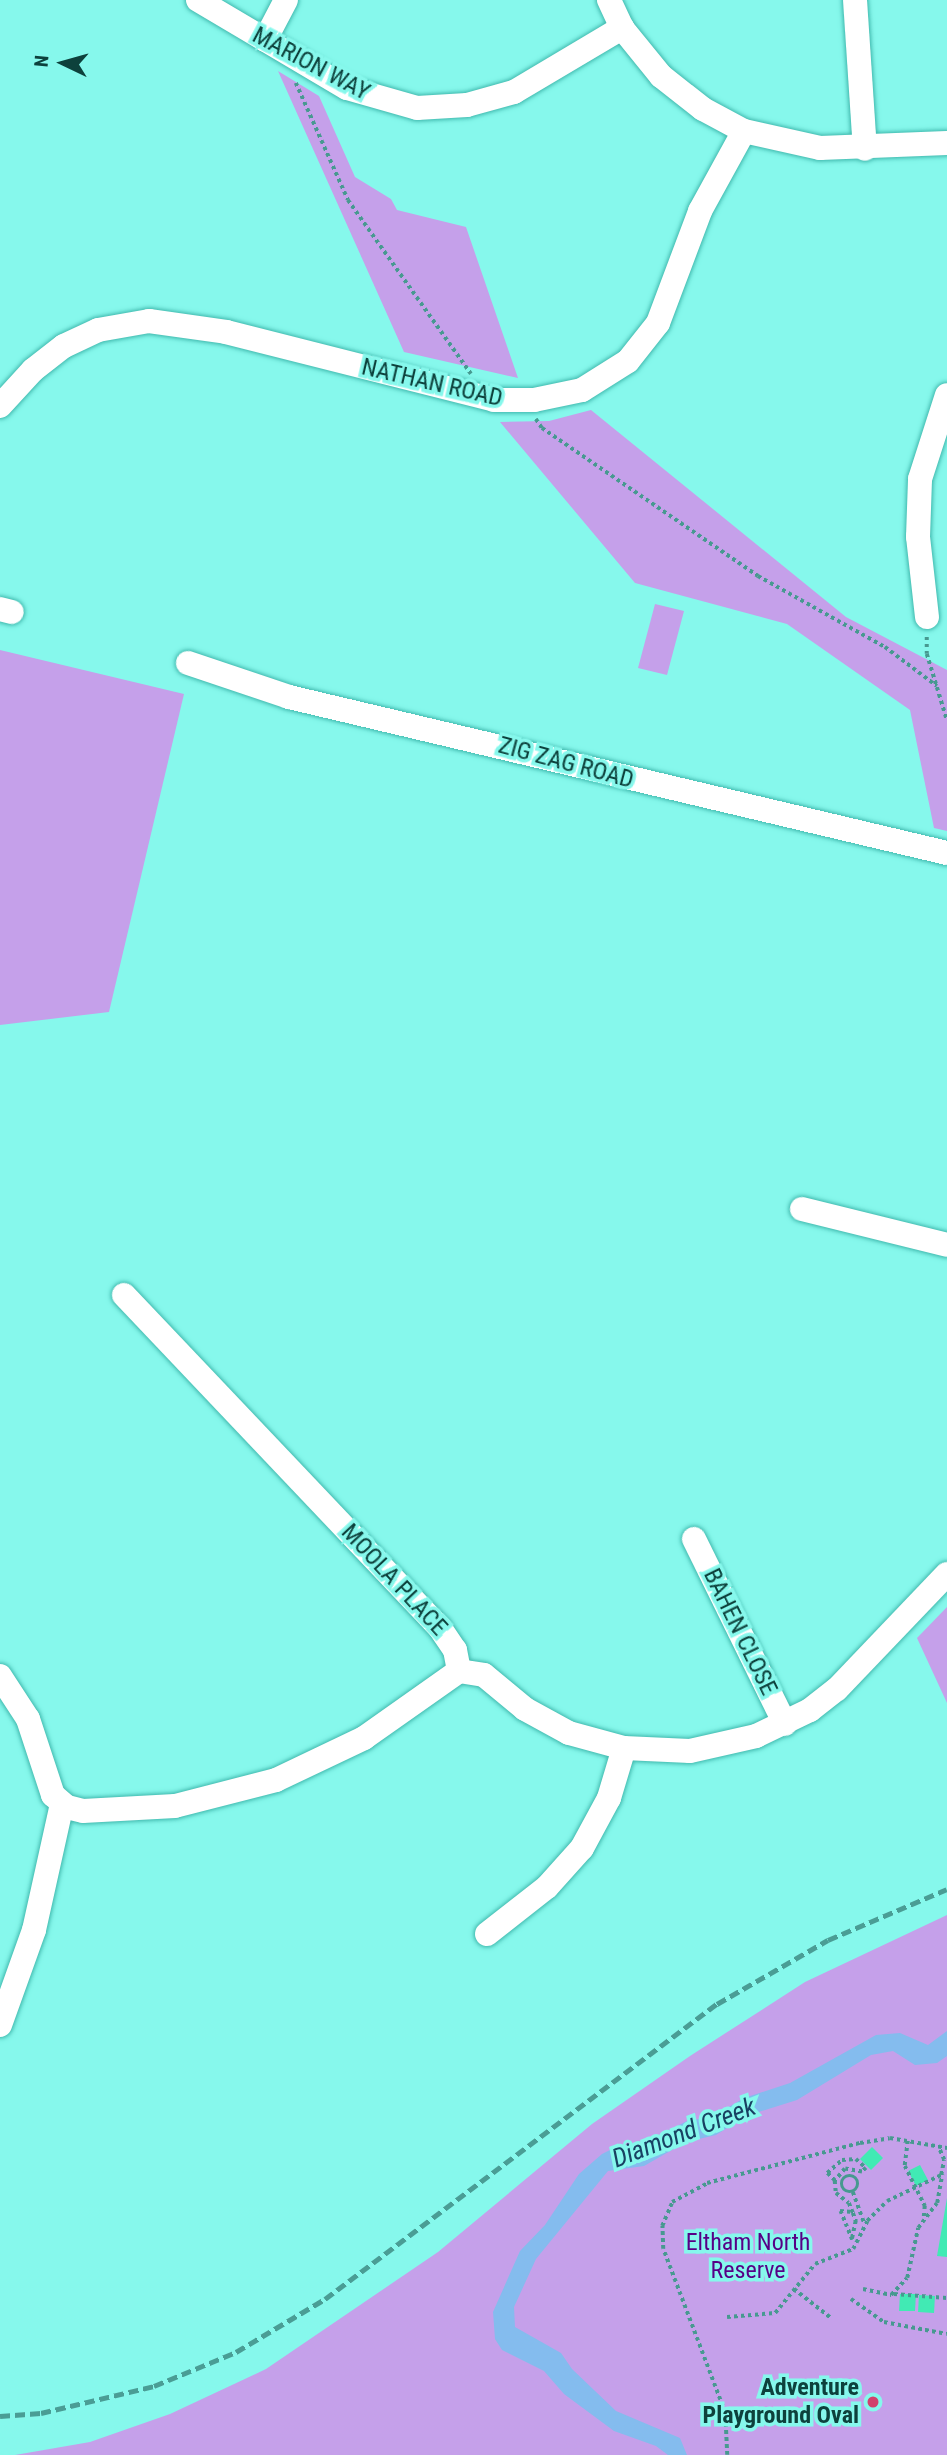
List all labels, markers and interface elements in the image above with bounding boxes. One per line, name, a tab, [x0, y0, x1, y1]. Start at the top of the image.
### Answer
street label: MARION WAY	[247, 21, 375, 107]
north arrow	[28, 28, 98, 98]
text: N	[30, 54, 54, 68]
street label: NATHAN ROAD	[359, 353, 505, 413]
street label: ZIG ZAG ROAD	[495, 731, 637, 795]
street label: MOOLA PLACE	[335, 1518, 453, 1642]
street label: BAHEN CLOSE	[697, 1564, 783, 1700]
water label: Diamond Creek	[608, 2091, 760, 2175]
park label: Eltham North Reserve	[686, 2229, 810, 2285]
place label: Adventure Playground Oval	[703, 2374, 859, 2430]
marker: Adventure Playground Oval	[865, 2394, 881, 2410]

